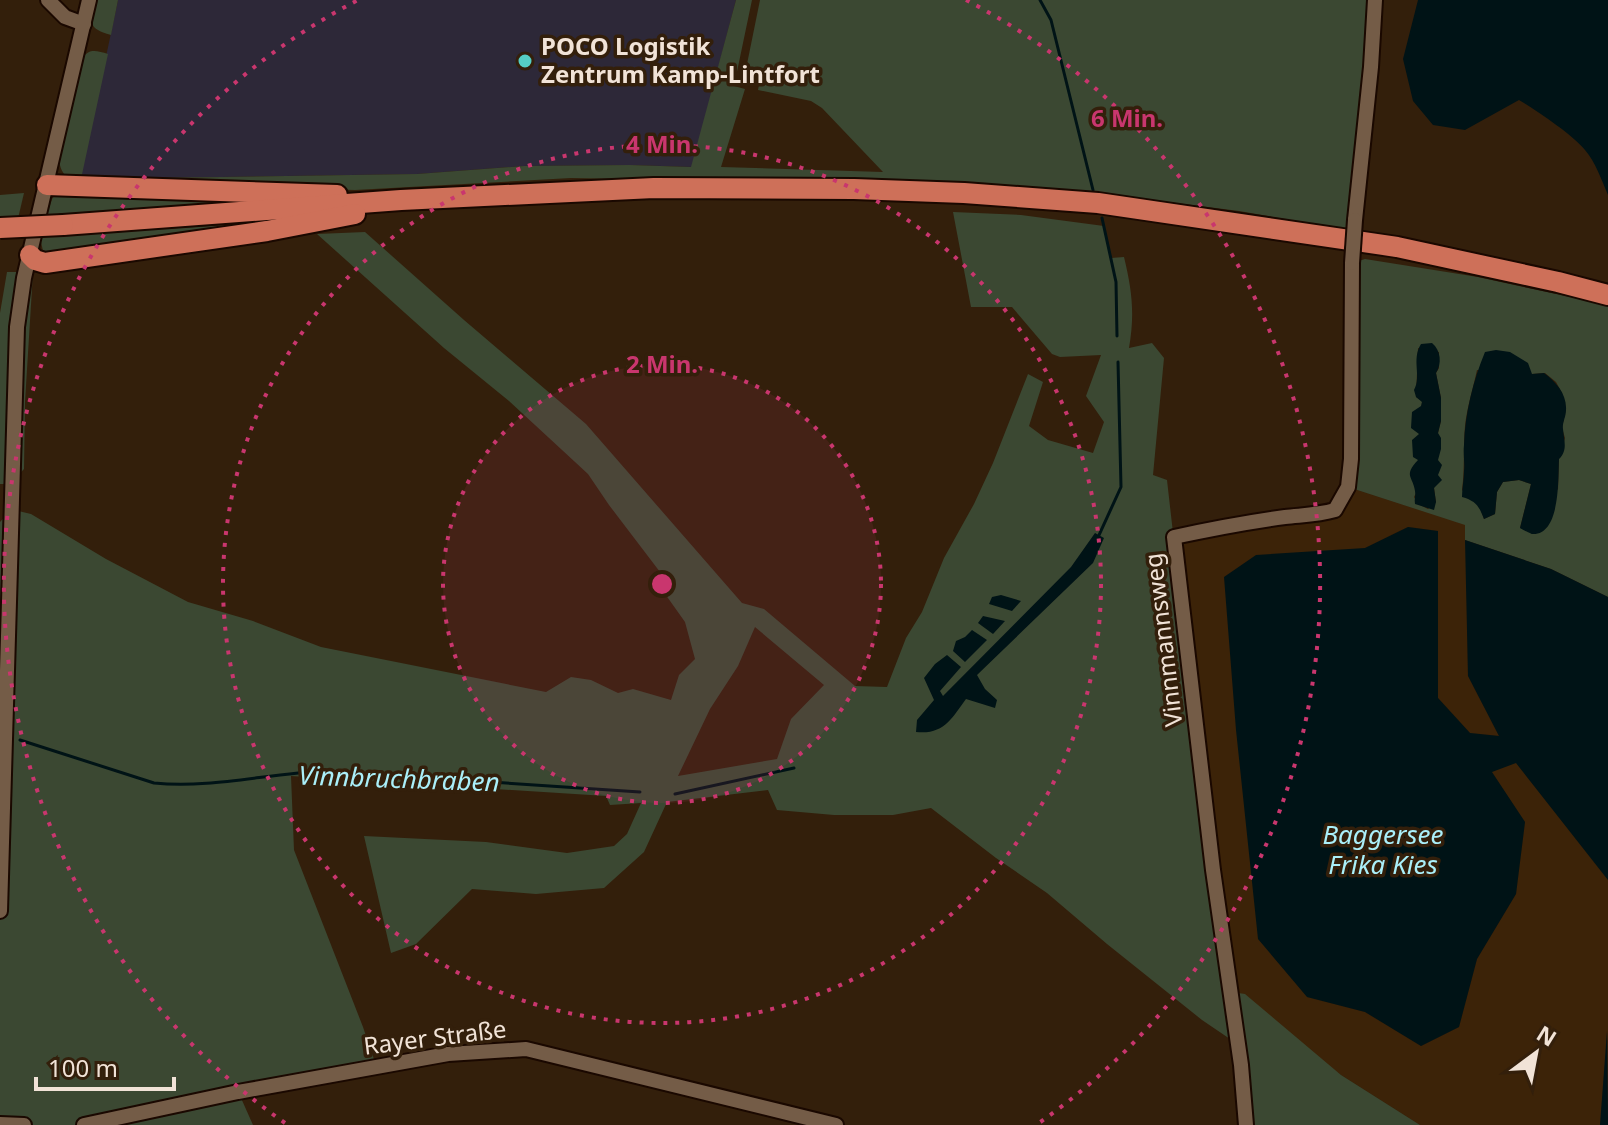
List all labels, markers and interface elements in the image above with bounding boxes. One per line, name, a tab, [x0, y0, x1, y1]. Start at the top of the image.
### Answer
place label: POCO Logistik Zentrum Kamp-Lintfort	[541, 29, 820, 90]
marker: POCO Logistik Zentrum Kamp-Lintfort	[516, 52, 534, 70]
text: 6 Min.	[1091, 101, 1163, 134]
text: 4 Min.	[626, 127, 698, 160]
text: 2 Min.	[626, 347, 698, 380]
street label: Vinnmannsweg	[1136, 552, 1190, 729]
centre of rings	[648, 570, 676, 598]
water label: Vinnbruchbraben	[298, 757, 500, 800]
water label: Baggersee Frika Kies	[1323, 816, 1444, 882]
street label: Rayer Straße	[361, 1011, 508, 1062]
north arrow	[1496, 1013, 1576, 1093]
text: N	[1532, 1018, 1563, 1053]
scale bar	[36, 1041, 174, 1091]
text: 100 m	[48, 1051, 118, 1084]

